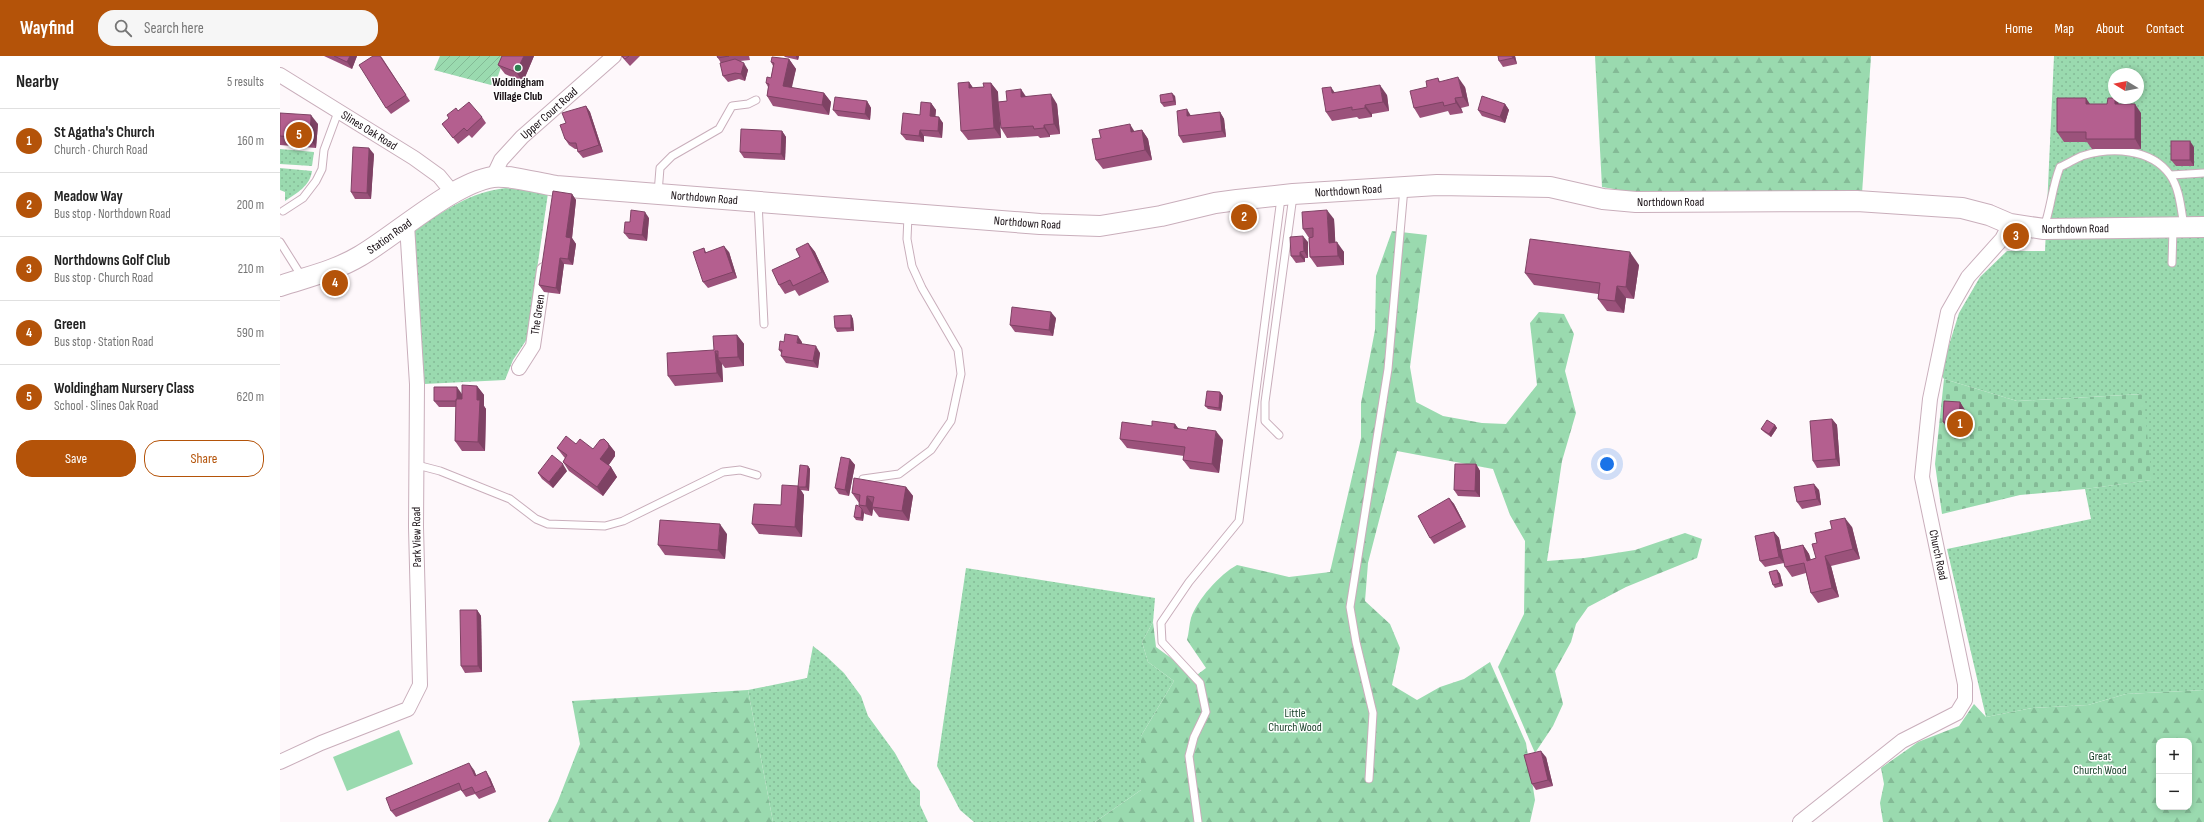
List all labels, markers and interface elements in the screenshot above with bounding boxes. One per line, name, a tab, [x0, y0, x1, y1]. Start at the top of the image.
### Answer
search box	[98, 10, 378, 46]
text: Wayfind	[20, 17, 74, 40]
icon: search	[112, 17, 134, 39]
text: Search here	[144, 19, 204, 38]
text: Home	[2005, 20, 2033, 37]
text: Map	[2055, 20, 2074, 37]
text: About	[2096, 20, 2124, 37]
text: Contact	[2146, 20, 2184, 37]
marker: Woldingham Village Club	[513, 63, 523, 73]
north arrow	[2108, 68, 2144, 104]
text: Nearby	[16, 72, 59, 92]
text: 5 results	[227, 74, 264, 90]
place label: Woldingham Village Club	[492, 75, 544, 104]
street label: Upper Court Road	[517, 84, 581, 142]
street label: Slines Oak Road	[339, 107, 400, 153]
pin: 5	[286, 120, 312, 150]
text: St Agatha's Church	[54, 123, 155, 142]
text: 1	[26, 133, 32, 149]
text: 160 m	[238, 133, 264, 149]
text: Church · Church Road	[54, 142, 148, 158]
street label: Northdown Road	[1314, 181, 1382, 200]
text: Meadow Way	[54, 187, 123, 206]
street label: Northdown Road	[670, 188, 739, 208]
street label: Northdown Road	[1637, 194, 1704, 209]
text: 2	[26, 197, 32, 213]
text: 200 m	[237, 197, 264, 213]
pin: 2	[1231, 202, 1257, 232]
text: Bus stop · Northdown Road	[54, 206, 171, 222]
street label: Northdown Road	[993, 213, 1061, 232]
street label: Station Road	[364, 215, 415, 257]
pin: 3	[2003, 221, 2029, 251]
street label: Northdown Road	[2042, 221, 2109, 237]
text: Northdowns Golf Club	[54, 251, 170, 270]
text: 3	[26, 261, 32, 277]
text: 210 m	[238, 261, 264, 277]
pin: 4	[322, 268, 348, 298]
text: Bus stop · Church Road	[54, 270, 153, 286]
street label: The Green	[527, 293, 548, 336]
text: Green	[54, 315, 86, 334]
text: 4	[26, 325, 32, 341]
text: 590 m	[237, 325, 264, 341]
text: Bus stop · Station Road	[54, 334, 154, 350]
text: Woldingham Nursery Class	[54, 379, 194, 398]
text: 5	[26, 389, 32, 405]
text: 620 m	[237, 389, 264, 405]
text: School · Slines Oak Road	[54, 398, 158, 414]
pin: 1	[1947, 409, 1973, 439]
button: Save	[16, 440, 136, 477]
button: Share	[144, 440, 264, 477]
your location	[1597, 454, 1617, 474]
street label: Park View Road	[409, 507, 425, 567]
street label: Church Road	[1925, 528, 1951, 582]
park label: Little Church Wood	[1268, 706, 1322, 735]
map controls	[2156, 738, 2192, 810]
button: +	[2156, 738, 2192, 774]
park label: Great Church Wood	[2073, 749, 2127, 778]
button: −	[2156, 774, 2192, 810]

